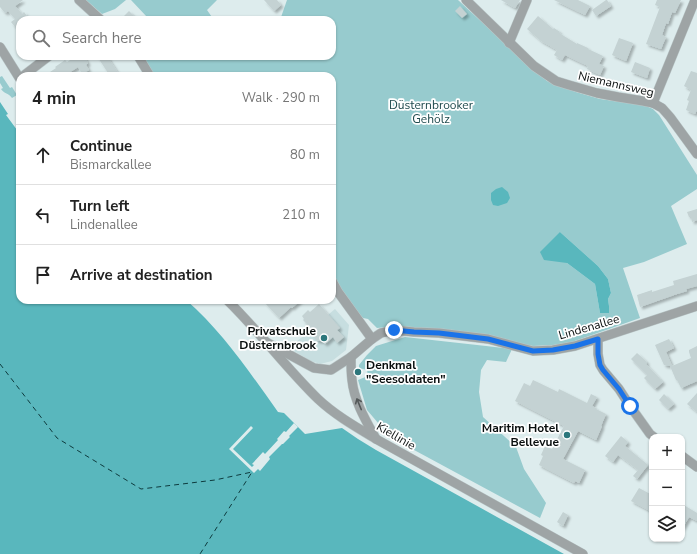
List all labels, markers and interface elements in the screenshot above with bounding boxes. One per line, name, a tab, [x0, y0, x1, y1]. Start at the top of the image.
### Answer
search box	[16, 16, 336, 60]
icon: search	[30, 27, 52, 49]
text: Search here	[62, 28, 142, 48]
street label: Niemannsweg	[576, 68, 656, 100]
text: 4 min	[32, 87, 76, 110]
text: Walk · 290 m	[242, 89, 320, 107]
park label: Düsternbrooker Gehölz	[389, 97, 474, 127]
text: Continue	[70, 136, 132, 156]
icon: ahead	[32, 144, 54, 166]
text: 80 m	[290, 146, 320, 164]
text: Bismarckallee	[70, 156, 151, 174]
text: Turn left	[70, 196, 129, 216]
icon: left	[32, 204, 54, 226]
text: 210 m	[282, 206, 320, 224]
text: Lindenallee	[70, 216, 138, 234]
icon: arrive	[32, 264, 54, 286]
text: Arrive at destination	[70, 265, 213, 285]
street label: Lindenallee	[557, 311, 621, 343]
route end	[385, 321, 403, 339]
place label: Privatschule Düsternbrook	[239, 323, 317, 353]
marker: Privatschule Düsternbrook	[319, 333, 329, 343]
place label: Denkmal "Seesoldaten"	[366, 357, 446, 387]
marker: Denkmal "Seesoldaten"	[353, 367, 363, 377]
route start	[621, 397, 639, 415]
one-way arrow	[355, 399, 362, 411]
street label: Kiellinie	[374, 418, 418, 454]
place label: Maritim Hotel Bellevue	[482, 420, 559, 450]
marker: Maritim Hotel Bellevue	[562, 430, 572, 440]
map controls	[649, 434, 685, 542]
button: +	[649, 434, 685, 470]
button: −	[649, 470, 685, 506]
button: layers	[649, 506, 685, 542]

